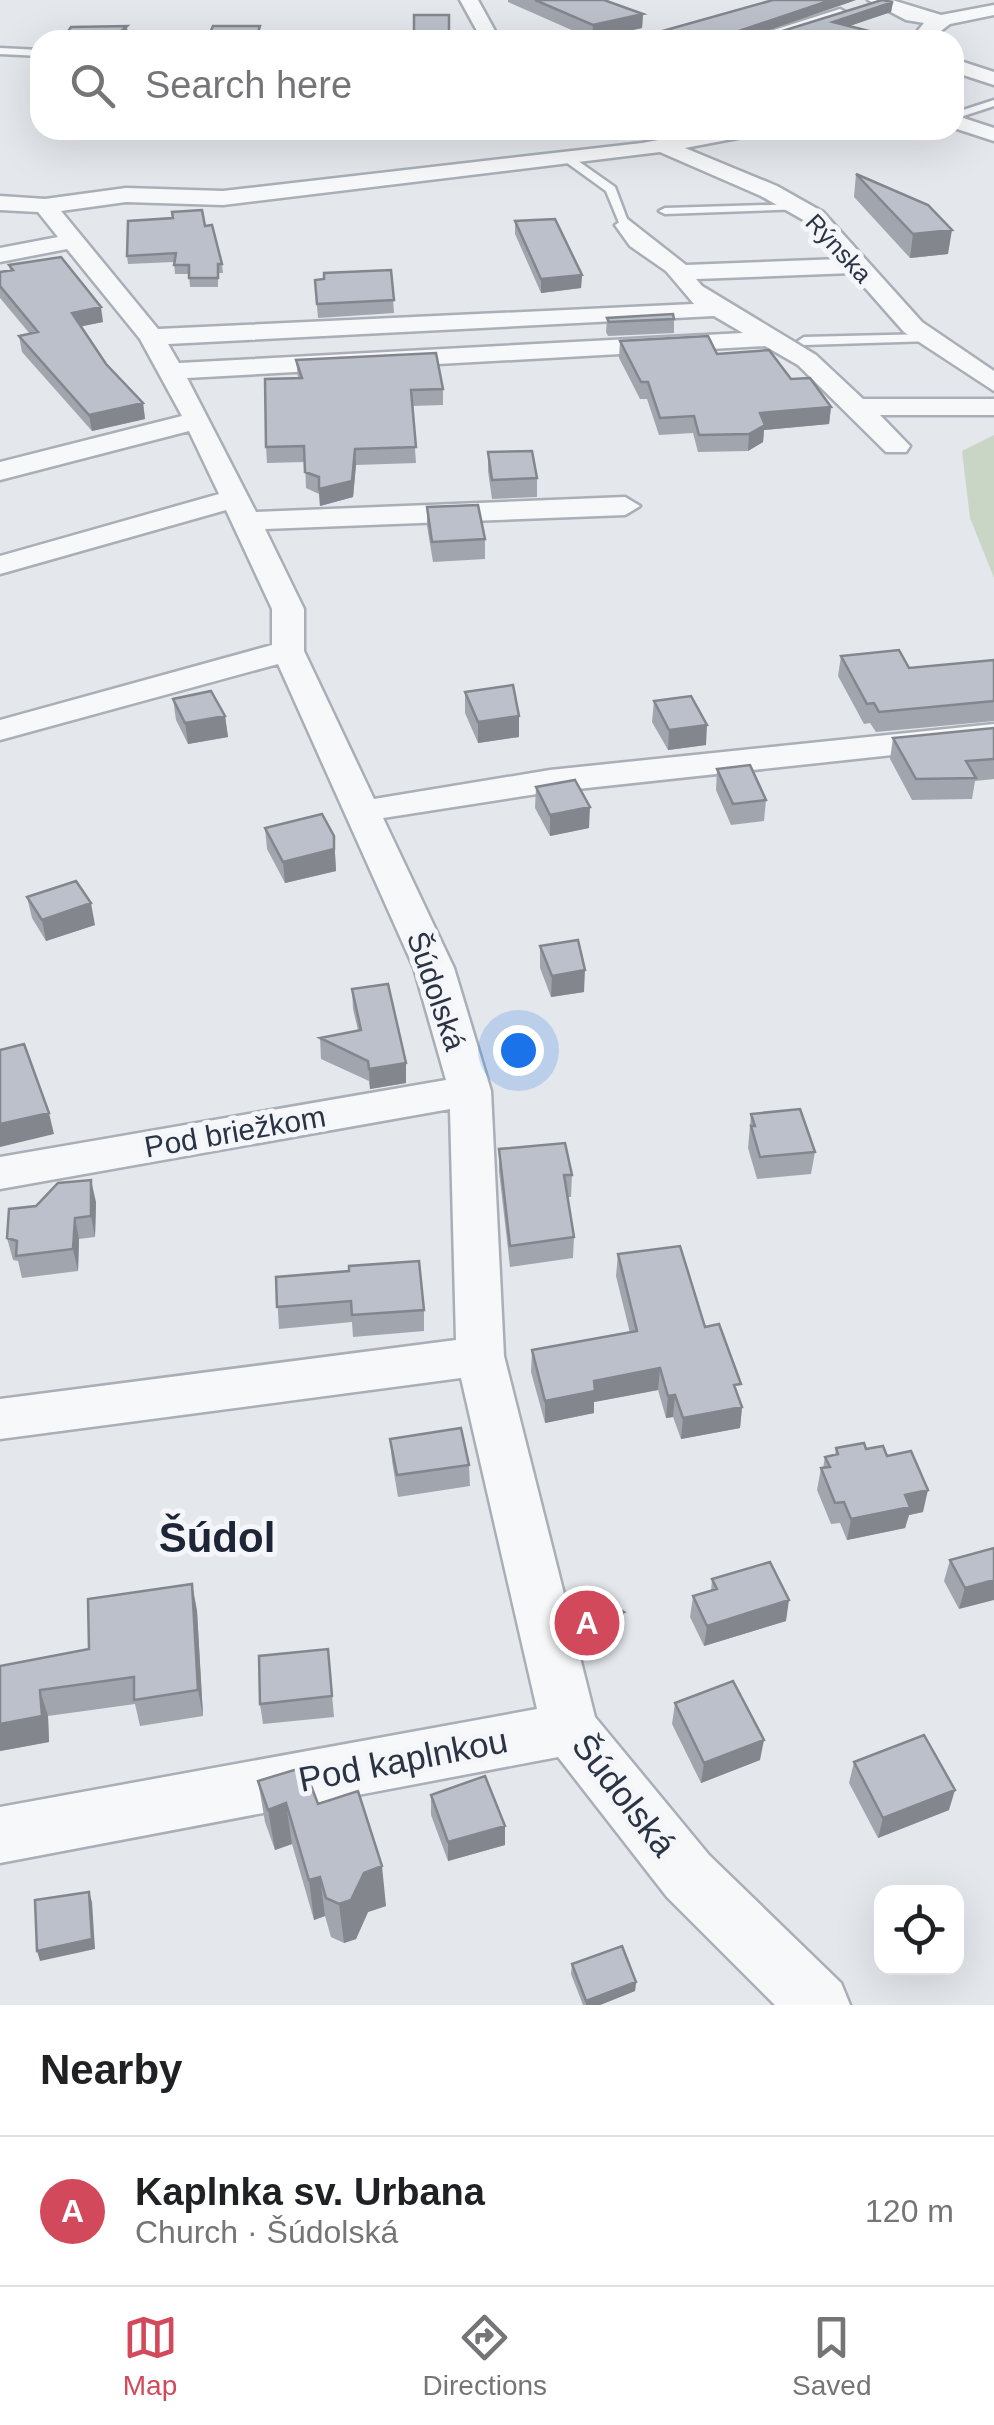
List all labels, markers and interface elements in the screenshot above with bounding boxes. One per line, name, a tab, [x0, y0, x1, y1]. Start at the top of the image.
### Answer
search box	[30, 30, 964, 140]
icon: search	[65, 58, 120, 113]
text: Search here	[145, 64, 352, 106]
street label: Rýnska	[800, 208, 878, 288]
street label: Šúdolská	[401, 927, 472, 1055]
your location	[493, 1025, 544, 1076]
street label: Pod briežkom	[142, 1099, 328, 1164]
district label: Šúdol	[159, 1513, 275, 1561]
pin: A	[554, 1586, 620, 1660]
street label: Pod kaplnkou	[295, 1720, 511, 1799]
street label: Šúdolská	[565, 1726, 684, 1864]
map controls	[874, 1885, 964, 1975]
button: locate	[874, 1885, 964, 1975]
text: Nearby	[40, 2046, 182, 2093]
text: Kaplnka sv. Urbana	[135, 2171, 485, 2213]
text: A	[61, 2193, 84, 2229]
text: 120 m	[865, 2193, 954, 2229]
text: Church · Šúdolská	[135, 2214, 398, 2250]
tab: Map	[123, 2310, 178, 2402]
tab: Directions	[423, 2310, 547, 2402]
tab: Saved	[792, 2310, 871, 2402]

